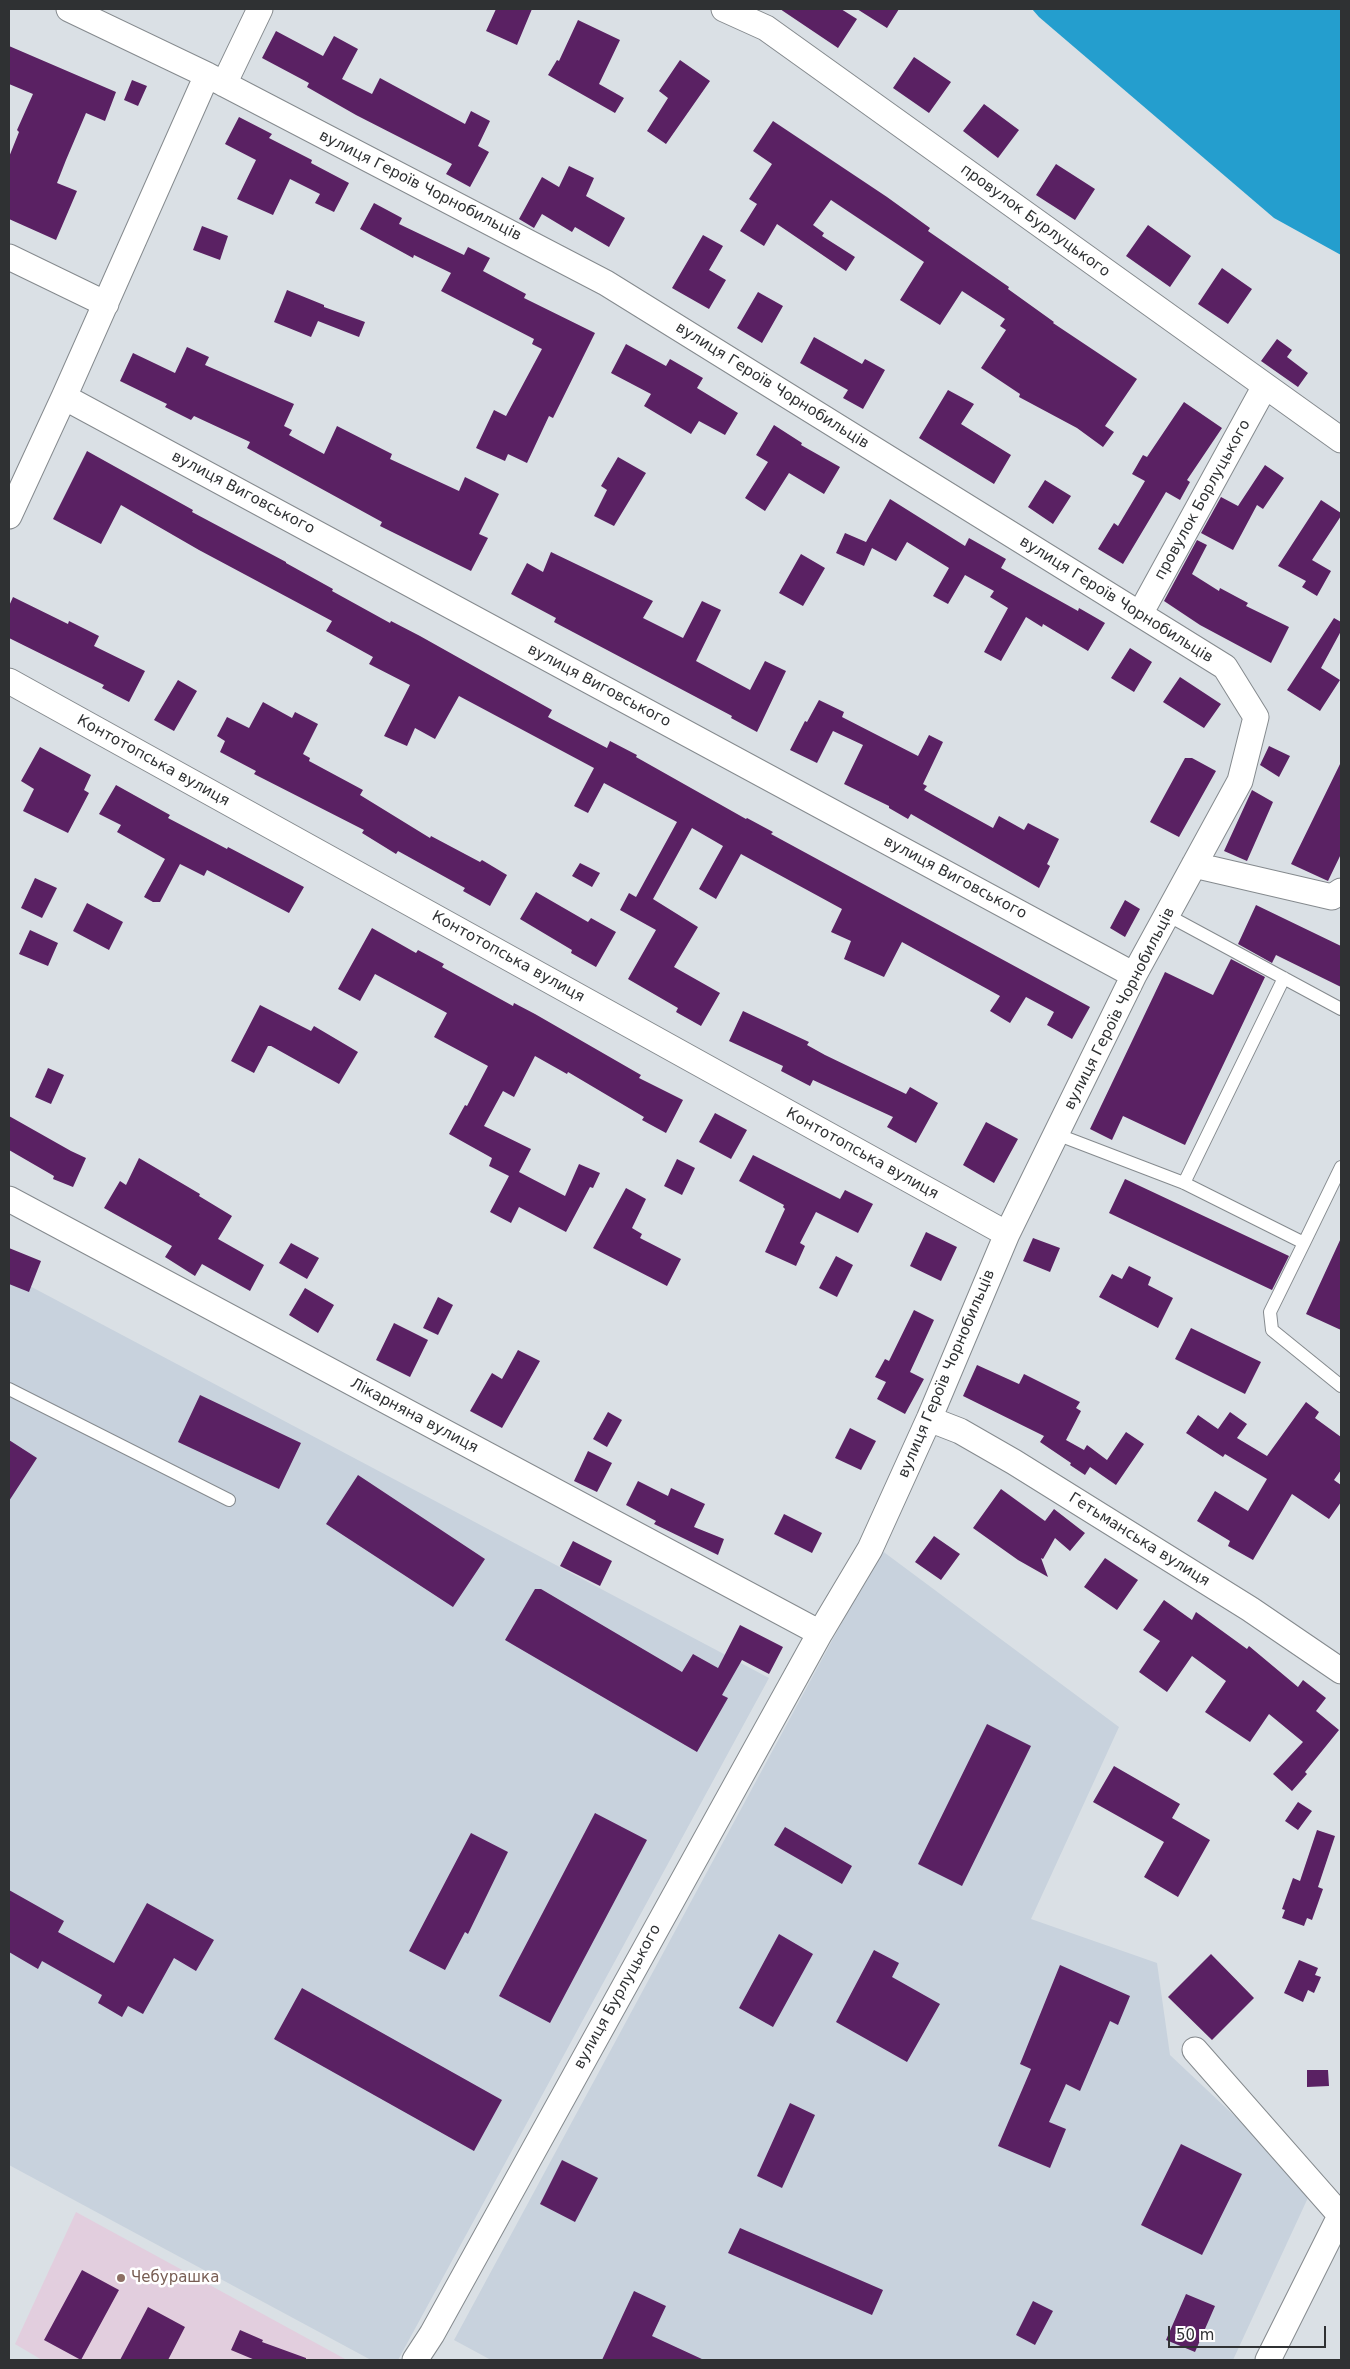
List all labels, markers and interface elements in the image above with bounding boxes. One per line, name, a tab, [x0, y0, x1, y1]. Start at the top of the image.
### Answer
street label: вулиця Героїв Чорнобильців	[316, 127, 524, 245]
street label: провулок Бурлуцького	[957, 161, 1113, 281]
street label: вулиця Героїв Чорнобильців	[672, 319, 872, 453]
street label: провулок Борлуцького	[1151, 417, 1255, 583]
street label: вулиця Виговського	[168, 448, 318, 538]
street label: вулиця Героїв Чорнобильців	[1016, 533, 1216, 667]
street label: вулиця Виговського	[524, 641, 674, 731]
street label: Контотопська вулиця	[74, 712, 232, 810]
street label: вулиця Виговського	[880, 833, 1030, 923]
street label: вулиця Героїв Чорнобильців	[1061, 905, 1179, 1113]
street label: Контотопська вулиця	[429, 908, 587, 1006]
street label: Контотопська вулиця	[783, 1105, 941, 1203]
street label: вулиця Героїв Чорнобильців	[895, 1267, 999, 1481]
street label: Лікарняна вулиця	[347, 1375, 481, 1457]
street label: Гетьманська вулиця	[1065, 1489, 1213, 1591]
street label: вулиця Бурлуцького	[571, 1922, 665, 2072]
place label: Чебурашка	[131, 2269, 219, 2287]
marker: Чебурашка	[115, 2272, 127, 2284]
scale bar	[1170, 2316, 1328, 2348]
text: 50 m	[1176, 2326, 1214, 2344]

